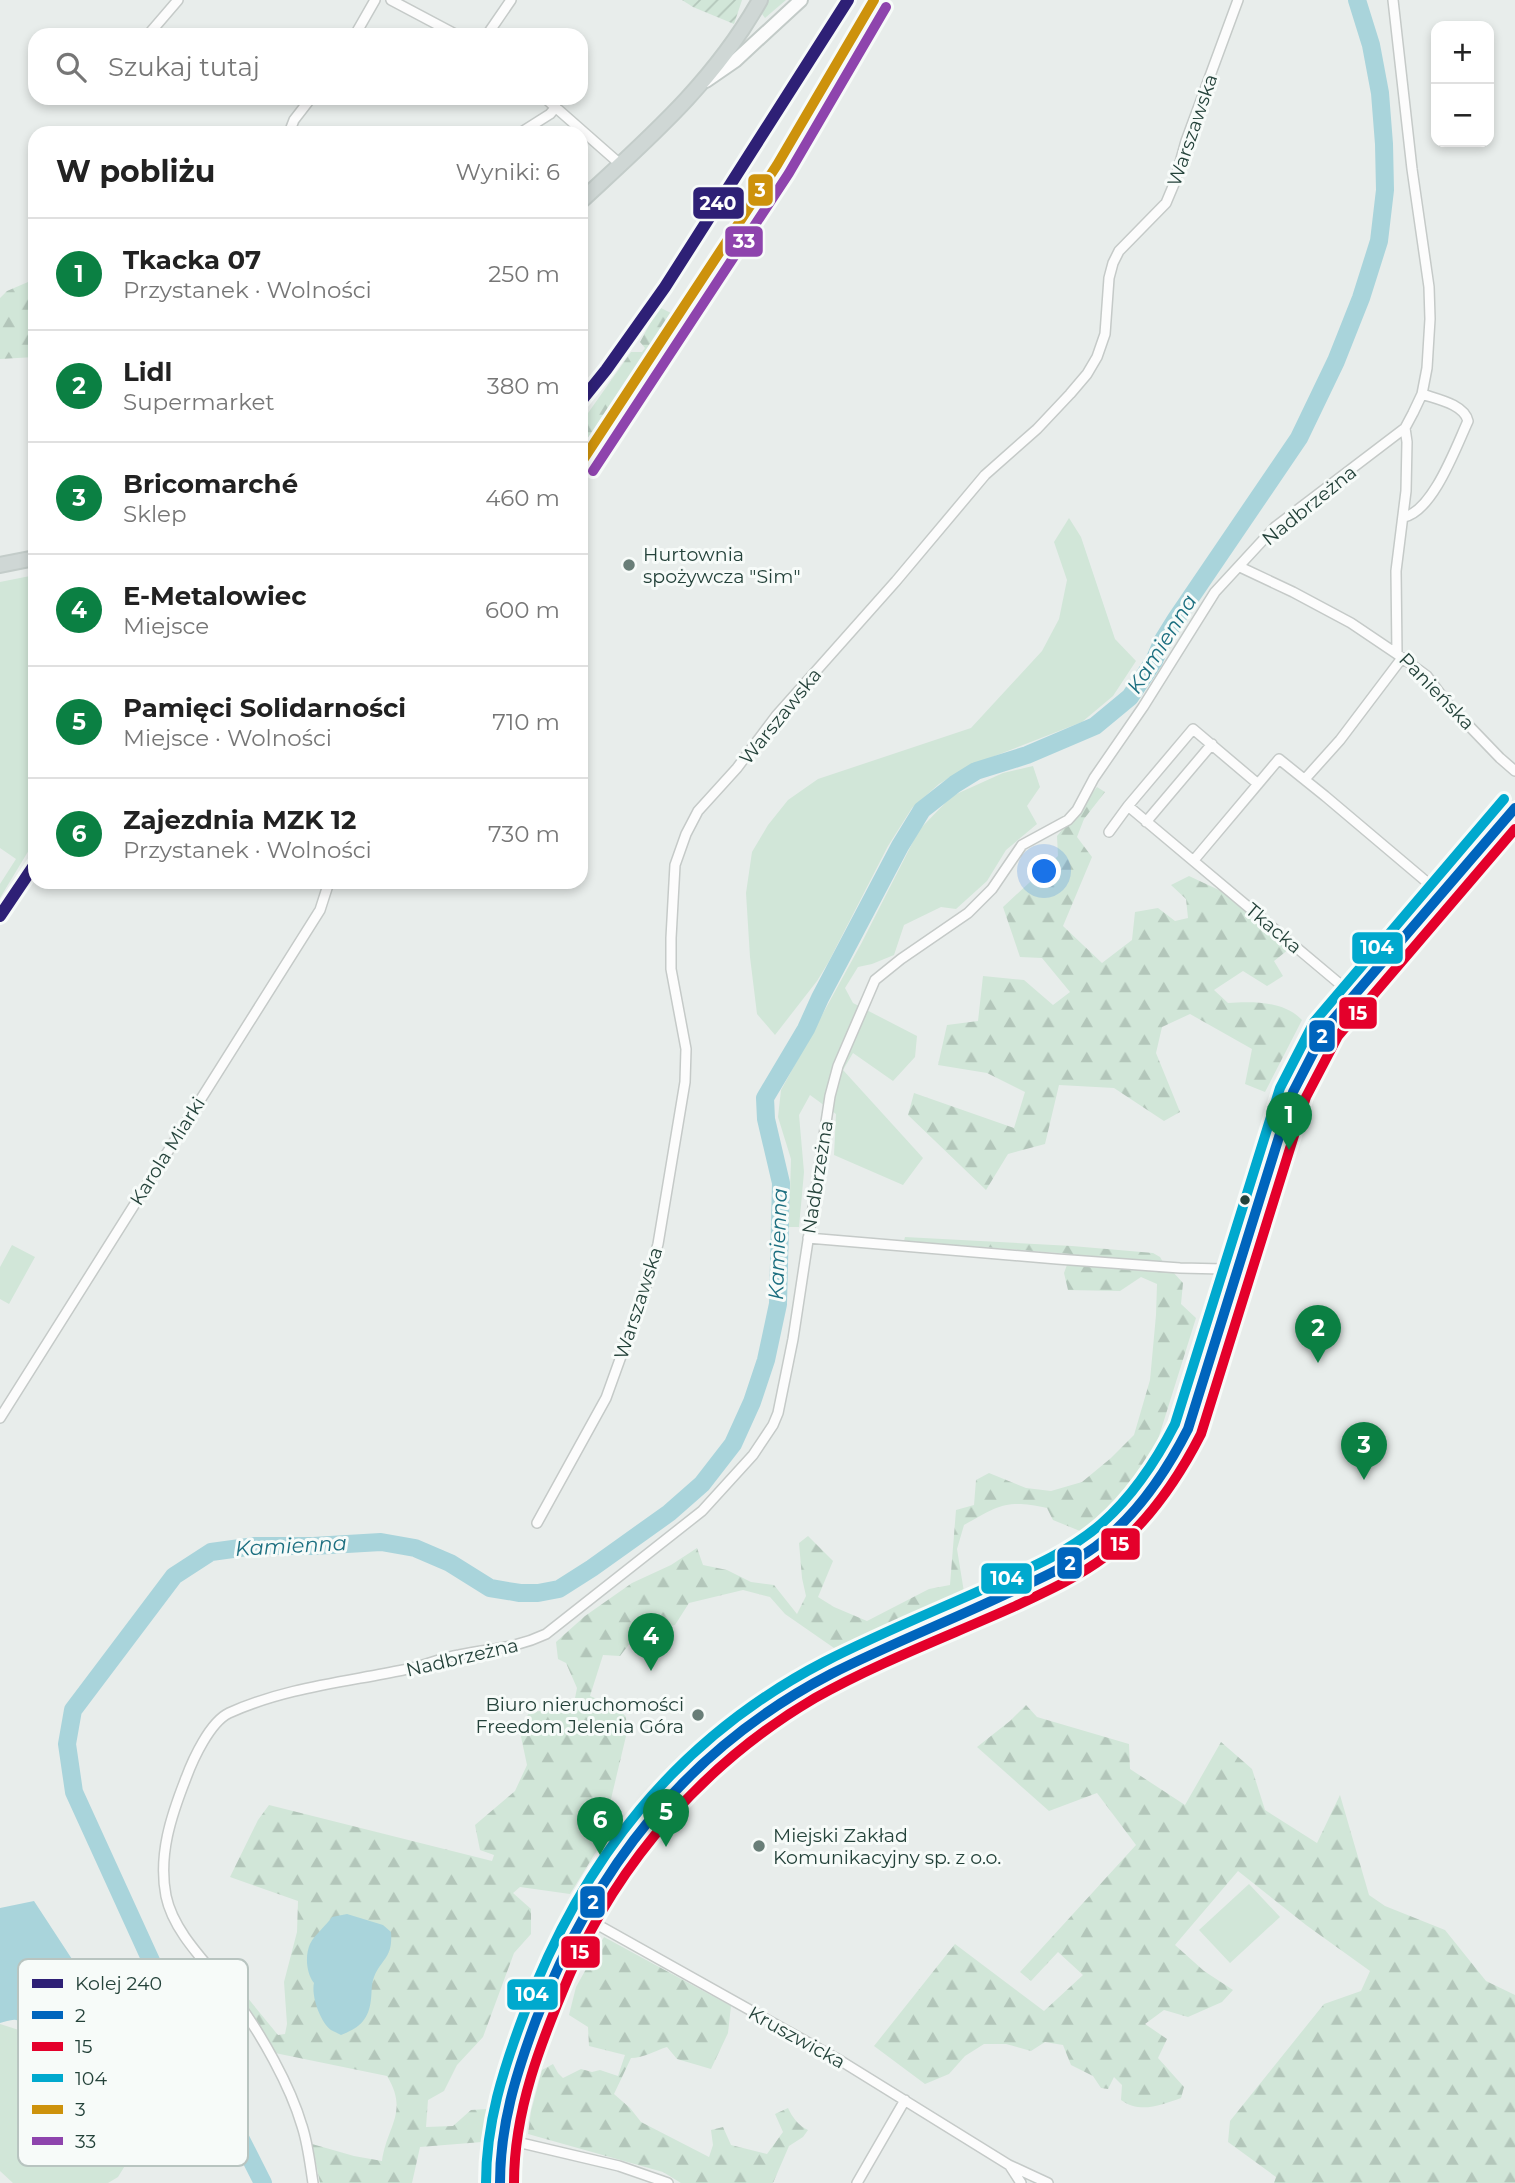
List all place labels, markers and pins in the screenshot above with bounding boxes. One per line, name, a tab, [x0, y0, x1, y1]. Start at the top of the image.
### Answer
place label: Hurtownia spożywcza "Sim"	[643, 543, 800, 588]
marker: Hurtownia spożywcza "Sim"	[621, 557, 637, 573]
pin: 1	[1266, 1092, 1312, 1150]
unlabelled marker	[1238, 1193, 1252, 1207]
pin: 2	[1295, 1305, 1341, 1363]
pin: 3	[1341, 1422, 1387, 1480]
pin: 4	[628, 1613, 674, 1671]
place label: Biuro nieruchomości Freedom Jelenia Góra	[476, 1693, 684, 1738]
marker: Biuro nieruchomości Freedom Jelenia Góra	[690, 1707, 706, 1723]
pin: 5	[643, 1789, 689, 1847]
pin: 6	[577, 1797, 623, 1855]
place label: Miejski Zakład Komunikacyjny sp. z o.o.	[773, 1824, 1001, 1869]
marker: Miejski Zakład Komunikacyjny sp. z o.o.	[751, 1838, 767, 1854]

